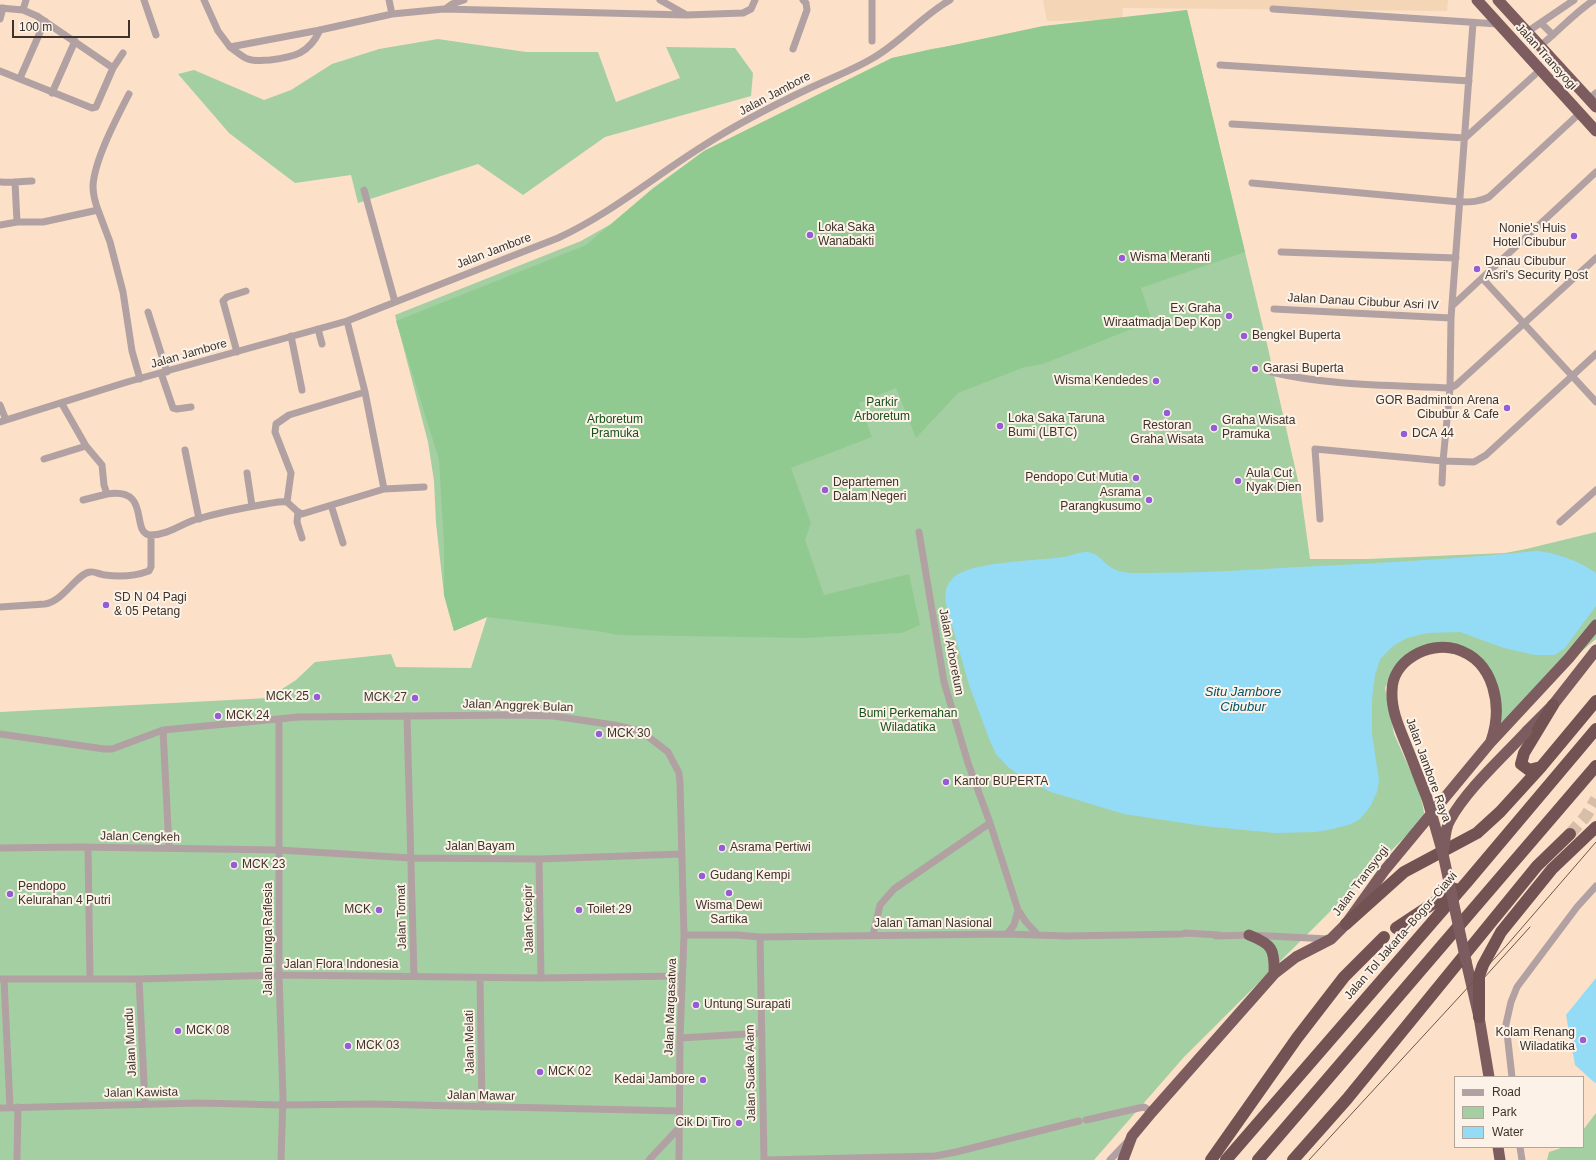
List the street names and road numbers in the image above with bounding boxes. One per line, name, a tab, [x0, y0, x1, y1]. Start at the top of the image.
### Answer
street label: Jalan Transyogi	[1512, 21, 1580, 93]
street label: Jalan Jambore	[737, 69, 813, 119]
street label: Jalan Jambore	[455, 230, 533, 272]
street label: Jalan Danau Cibubur Asri IV	[1287, 291, 1439, 313]
street label: Jalan Jambore	[149, 336, 229, 372]
street label: Jalan Arboretum	[936, 607, 966, 697]
street label: Jalan Anggrek Bulan	[462, 697, 574, 715]
street label: Jalan Jambore Raya	[1402, 716, 1454, 824]
street label: Jalan Cengkeh	[100, 829, 180, 845]
street label: Jalan Bayam	[445, 840, 515, 854]
street label: Jalan Transyogi	[1330, 843, 1392, 919]
street label: Jalan Tol Jakarta–Bogor–Ciawi	[1342, 869, 1460, 1003]
street label: Jalan Bunga Raflesia	[262, 882, 276, 996]
street label: Jalan Tomat	[394, 885, 410, 949]
street label: Jalan Kecipir	[521, 885, 537, 953]
street label: Jalan Taman Nasional	[874, 917, 992, 931]
street label: Jalan Flora Indonesia	[284, 958, 398, 972]
street label: Jalan Margasatwa	[662, 958, 680, 1056]
street label: Jalan Mundu	[122, 1007, 140, 1077]
street label: Jalan Melati	[462, 1010, 478, 1074]
street label: Jalan Suaka Alam	[743, 1025, 759, 1121]
street label: Jalan Kawista	[104, 1085, 178, 1101]
street label: Jalan Mawar	[447, 1088, 515, 1104]

